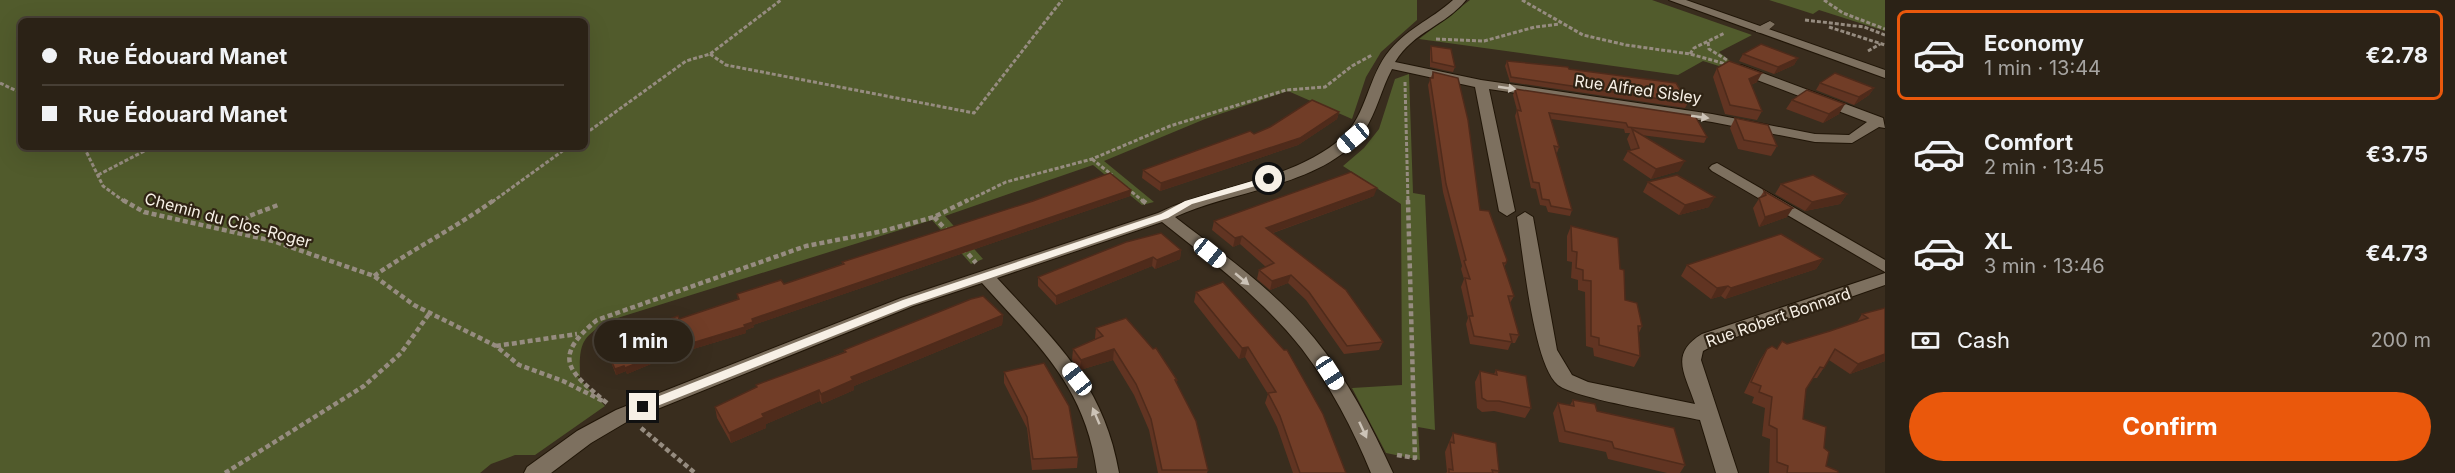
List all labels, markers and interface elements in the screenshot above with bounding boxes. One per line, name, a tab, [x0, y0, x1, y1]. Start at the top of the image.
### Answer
icon: car	[1912, 28, 1966, 82]
text: Economy	[1984, 30, 2084, 56]
text: €2.78	[2365, 42, 2428, 68]
text: Rue Édouard Manet	[78, 43, 287, 69]
text: 1 min · 13:44	[1984, 56, 2101, 80]
street label: Rue Alfred Sisley	[1573, 70, 1703, 108]
one-way arrow	[1498, 84, 1517, 93]
text: Rue Édouard Manet	[78, 101, 287, 127]
one-way arrow	[1691, 112, 1710, 121]
car	[1333, 120, 1373, 156]
icon: car	[1912, 127, 1966, 181]
text: Comfort	[1984, 129, 2073, 155]
text: €3.75	[2366, 141, 2428, 167]
text: 2 min · 13:45	[1984, 155, 2104, 179]
route start	[1255, 165, 1282, 192]
street label: Chemin du Clos-Roger	[142, 188, 314, 252]
icon: car	[1912, 226, 1966, 280]
text: XL	[1984, 228, 2013, 254]
car	[1190, 235, 1230, 271]
text: €4.73	[2365, 240, 2428, 266]
text: 3 min · 13:46	[1984, 254, 2105, 278]
one-way arrow	[1234, 272, 1249, 285]
street label: Rue Robert Bonnard	[1703, 283, 1853, 351]
callout: 1 min	[594, 320, 692, 362]
icon: cash	[1909, 324, 1942, 357]
text: Cash	[1957, 327, 2010, 353]
text: 200 m	[2370, 328, 2431, 352]
text: 1 min	[619, 329, 668, 353]
car	[1313, 353, 1347, 393]
car	[1059, 359, 1095, 399]
button: Confirm	[1909, 392, 2431, 461]
route end	[629, 393, 656, 420]
one-way arrow	[1091, 407, 1101, 425]
one-way arrow	[1359, 421, 1368, 438]

